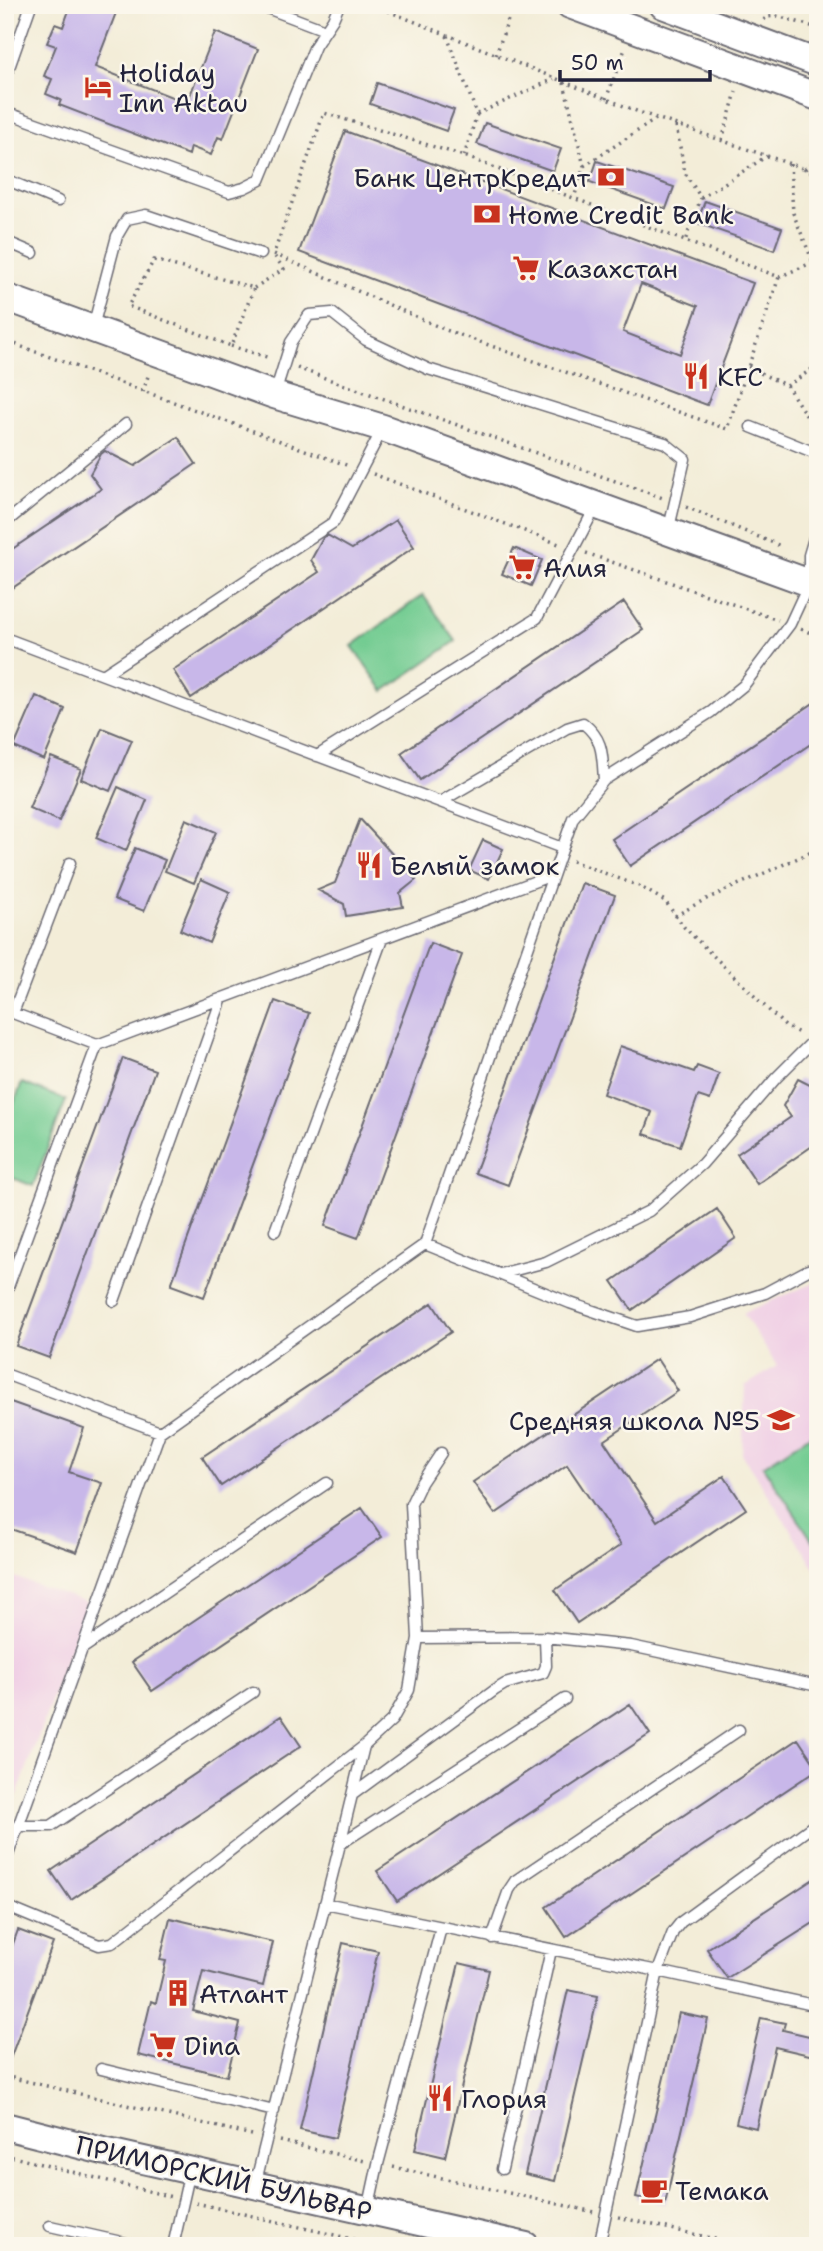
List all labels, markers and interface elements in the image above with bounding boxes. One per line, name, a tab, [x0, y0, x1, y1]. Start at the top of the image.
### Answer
scale bar	[560, 38, 711, 82]
text: 50 m	[571, 49, 624, 77]
place label: Holiday Inn Aktau	[119, 55, 248, 120]
hotel icon: Holiday Inn Aktau	[83, 72, 113, 102]
place label: Банк ЦентрКредит	[353, 160, 591, 195]
bank icon: Банк ЦентрКредит	[596, 162, 626, 192]
place label: Home Credit Bank	[508, 197, 734, 232]
bank icon: Home Credit Bank	[472, 199, 502, 229]
place label: Казахстан	[547, 251, 678, 286]
supermarket icon: Казахстан	[511, 253, 541, 283]
place label: KFC	[717, 359, 763, 394]
restaurant icon: KFC	[681, 361, 711, 391]
place label: Алия	[543, 550, 607, 585]
supermarket icon: Алия	[507, 552, 537, 582]
place label: Белый замок	[390, 848, 560, 883]
restaurant icon: Белый замок	[354, 850, 384, 880]
place label: Средняя школа №5	[509, 1403, 760, 1438]
school or university icon: Средняя школа №5	[766, 1405, 796, 1435]
place label: Атлант	[199, 1976, 289, 2011]
building icon: Атлант	[163, 1978, 193, 2008]
place label: Dina	[184, 2028, 240, 2063]
supermarket icon: Dina	[148, 2030, 178, 2060]
place label: Глория	[461, 2081, 547, 2116]
restaurant icon: Глория	[425, 2083, 455, 2113]
street label: ПРИМОРСКИЙ БУЛЬВАР	[73, 2127, 375, 2229]
place label: Темака	[675, 2173, 769, 2208]
cafe icon: Темака	[639, 2175, 669, 2205]

